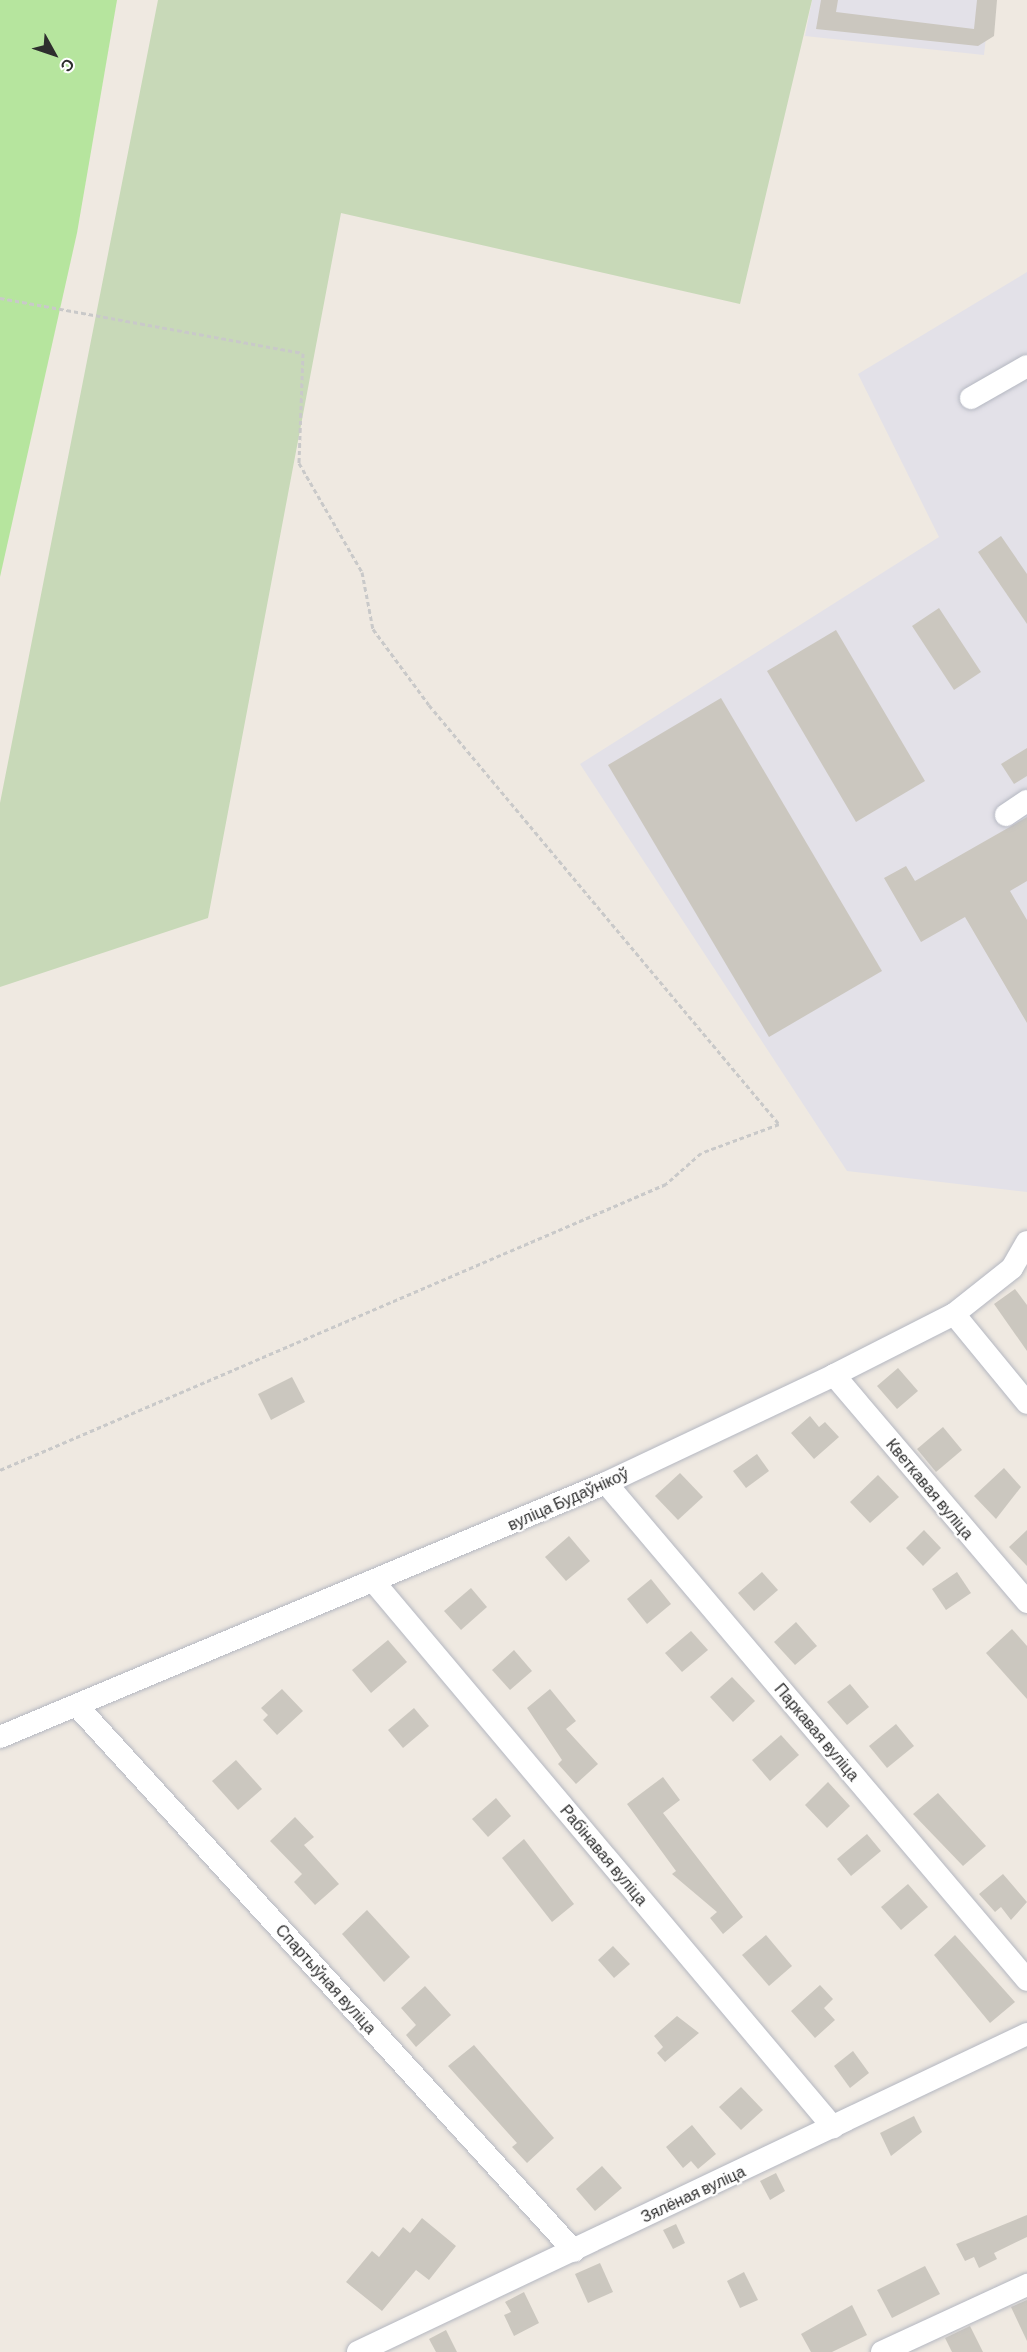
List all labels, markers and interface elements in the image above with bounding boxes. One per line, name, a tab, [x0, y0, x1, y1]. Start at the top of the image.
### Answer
north arrow	[24, 24, 84, 84]
text: С	[57, 55, 79, 76]
street label: Кветкавая вуліца	[882, 1435, 978, 1543]
street label: вуліца Будаўнікоў	[505, 1464, 631, 1534]
street label: Паркавая вуліца	[771, 1679, 863, 1785]
street label: Рабінавая вуліца	[556, 1801, 652, 1909]
street label: Спартыўная вуліца	[272, 1920, 380, 2038]
street label: Зялёная вуліца	[638, 2161, 748, 2227]

